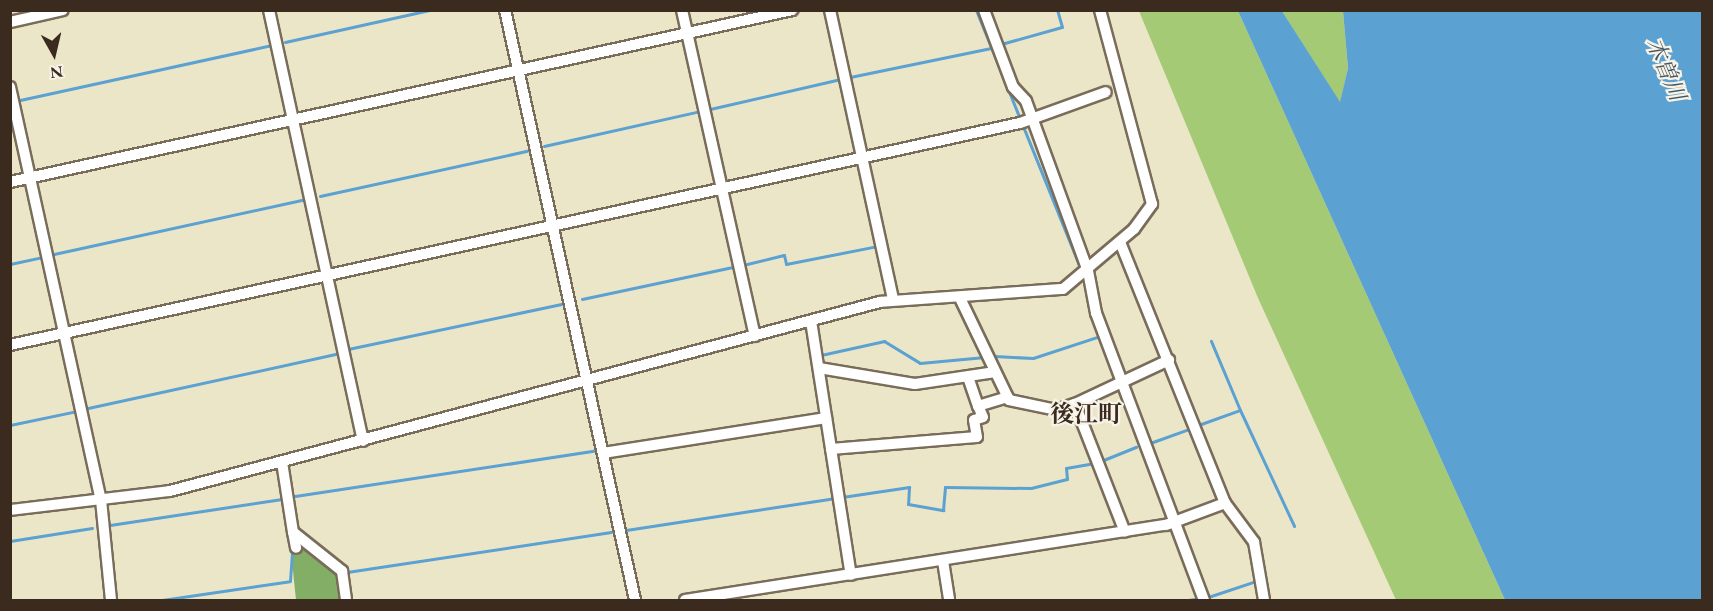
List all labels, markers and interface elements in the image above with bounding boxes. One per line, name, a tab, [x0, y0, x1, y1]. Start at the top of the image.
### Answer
north arrow	[24, 24, 84, 84]
water label: 木曽川	[1641, 33, 1691, 105]
text: N	[49, 61, 64, 84]
district label: 後江町	[1050, 400, 1122, 428]

